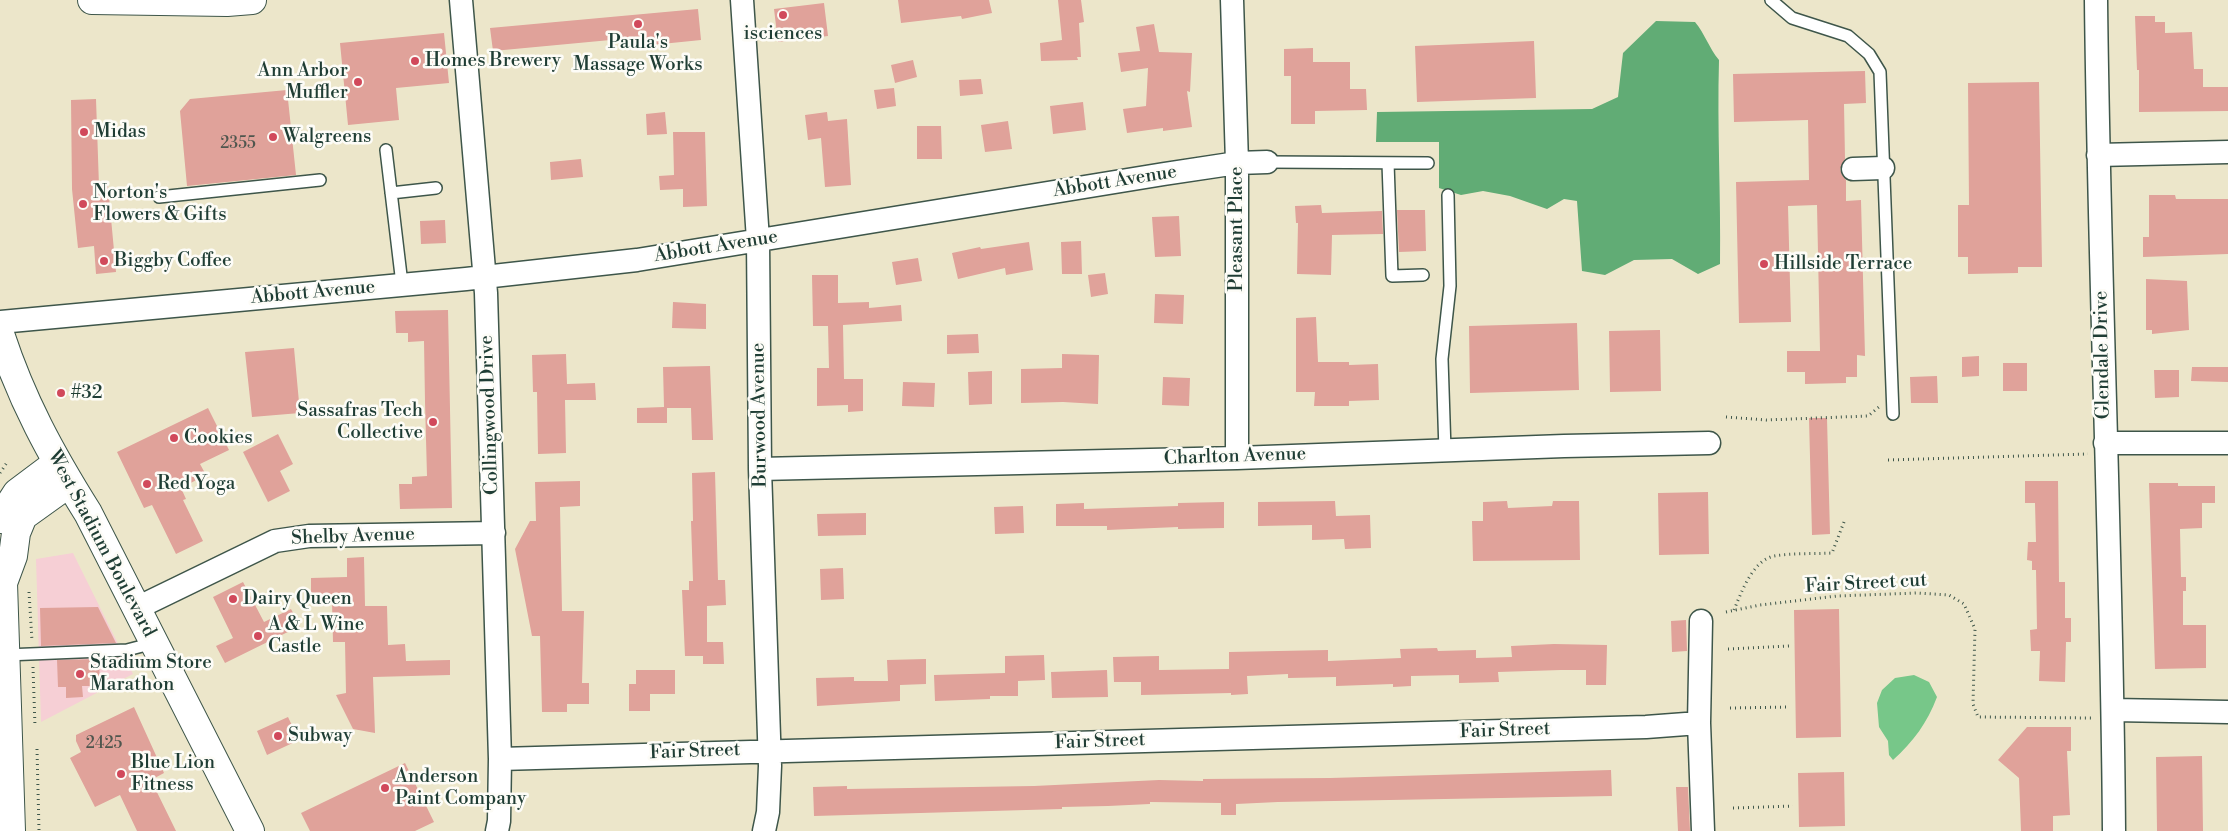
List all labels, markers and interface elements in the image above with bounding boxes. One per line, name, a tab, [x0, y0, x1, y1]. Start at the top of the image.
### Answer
marker: isciences	[777, 9, 789, 21]
marker: Paula's Massage Works	[632, 18, 644, 30]
place label: isciences	[744, 23, 822, 45]
place label: Paula's Massage Works	[573, 32, 703, 76]
place label: Homes Brewery	[425, 50, 561, 72]
marker: Homes Brewery	[409, 55, 421, 67]
place label: Ann Arbor Muffler	[258, 60, 348, 104]
marker: Ann Arbor Muffler	[352, 76, 364, 88]
place label: Midas	[94, 121, 146, 143]
marker: Midas	[78, 126, 90, 138]
place label: Walgreens	[283, 126, 371, 148]
marker: Walgreens	[267, 131, 279, 143]
house number: 2355	[220, 134, 256, 154]
street label: Abbott Avenue	[1052, 161, 1178, 203]
street label: Pleasant Place	[1226, 166, 1248, 292]
place label: Norton's Flowers & Gifts	[93, 182, 226, 226]
marker: Norton's Flowers & Gifts	[77, 198, 89, 210]
street label: Abbott Avenue	[653, 226, 779, 268]
place label: Biggby Coffee	[114, 250, 232, 272]
place label: Hillside Terrace	[1774, 253, 1912, 275]
marker: Biggby Coffee	[98, 255, 110, 267]
marker: Hillside Terrace	[1758, 258, 1770, 270]
street label: Abbott Avenue	[250, 276, 376, 310]
street label: Glendale Drive	[2090, 291, 2116, 419]
street label: Collingwood Drive	[476, 335, 504, 495]
street label: Burwood Avenue	[747, 342, 773, 488]
place label: #32	[71, 382, 103, 404]
marker: #32	[55, 387, 67, 399]
place label: Sassafras Tech Collective	[297, 400, 423, 444]
marker: Sassafras Tech Collective	[427, 416, 439, 428]
place label: Cookies	[184, 427, 253, 449]
marker: Cookies	[168, 432, 180, 444]
street label: Charlton Avenue	[1163, 443, 1307, 471]
street label: West Stadium Boulevard	[42, 447, 160, 641]
place label: Red Yoga	[157, 473, 235, 495]
marker: Red Yoga	[141, 478, 153, 490]
street label: Shelby Avenue	[291, 523, 415, 551]
street label: Fair Street cut	[1805, 569, 1927, 599]
place label: Dairy Queen	[243, 588, 352, 610]
marker: Dairy Queen	[227, 593, 239, 605]
place label: A & L Wine Castle	[268, 614, 364, 658]
marker: A & L Wine Castle	[252, 630, 264, 642]
place label: Stadium Store Marathon	[90, 652, 212, 696]
marker: Stadium Store Marathon	[74, 668, 86, 680]
street label: Fair Street	[1459, 718, 1551, 744]
place label: Subway	[288, 725, 352, 747]
street label: Fair Street	[1054, 729, 1146, 755]
marker: Subway	[272, 730, 284, 742]
house number: 2425	[86, 734, 122, 754]
street label: Fair Street	[649, 739, 741, 765]
place label: Blue Lion Fitness	[131, 752, 215, 796]
place label: Anderson Paint Company	[395, 766, 526, 810]
marker: Blue Lion Fitness	[115, 768, 127, 780]
marker: Anderson Paint Company	[379, 782, 391, 794]

